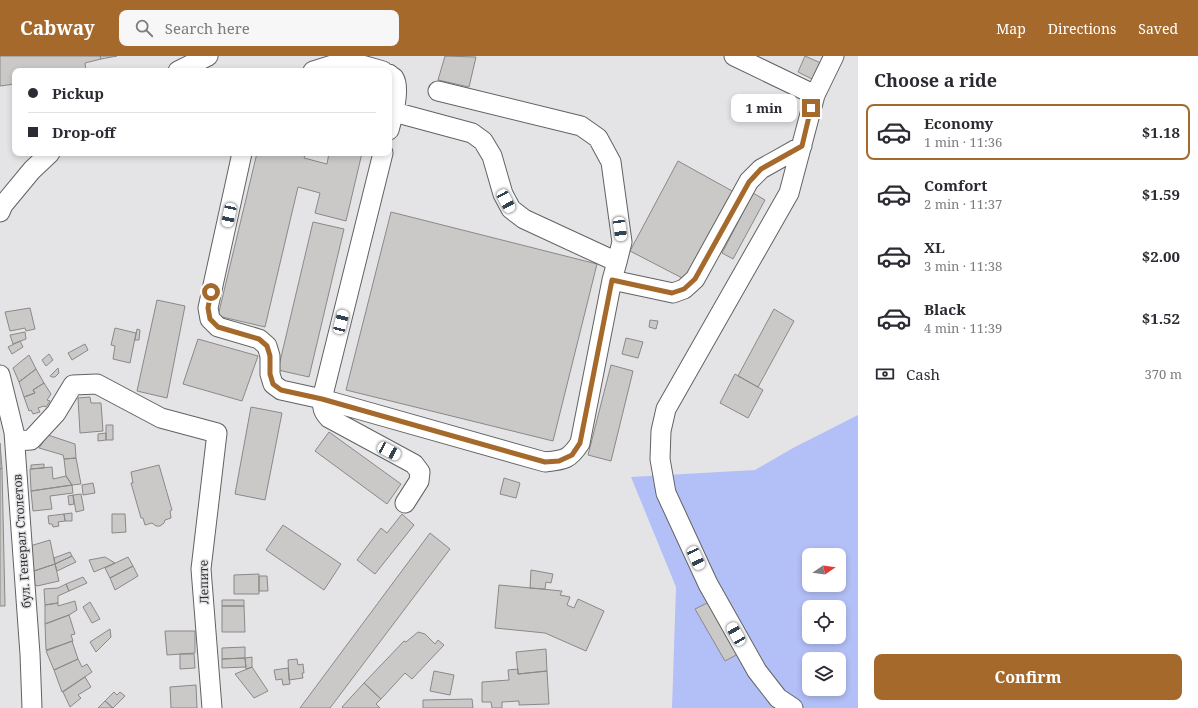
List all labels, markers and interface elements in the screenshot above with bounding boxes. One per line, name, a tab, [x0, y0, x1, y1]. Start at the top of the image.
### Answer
search box	[119, 10, 399, 46]
text: Cabway	[20, 15, 95, 41]
icon: search	[133, 17, 155, 39]
text: Search here	[165, 18, 250, 38]
text: Map	[996, 19, 1026, 38]
text: Directions	[1048, 19, 1116, 38]
text: Saved	[1138, 19, 1178, 38]
text: Choose a ride	[874, 68, 997, 92]
text: Pickup	[52, 83, 104, 103]
callout: 1 min	[731, 94, 797, 122]
text: 1 min	[746, 99, 782, 117]
route end	[802, 99, 820, 117]
text: Economy	[924, 113, 993, 133]
icon: car	[876, 114, 912, 150]
text: Drop-off	[52, 122, 116, 142]
text: $1.18	[1142, 122, 1180, 142]
text: 1 min · 11:36	[924, 133, 1002, 151]
text: Comfort	[924, 175, 987, 195]
icon: car	[876, 176, 912, 212]
text: $1.59	[1142, 184, 1180, 204]
car	[495, 188, 517, 214]
text: 2 min · 11:37	[924, 195, 1002, 213]
car	[221, 202, 237, 228]
car	[612, 216, 628, 242]
text: XL	[924, 237, 945, 257]
icon: car	[876, 238, 912, 274]
text: $2.00	[1142, 246, 1180, 266]
text: 3 min · 11:38	[924, 257, 1002, 275]
route start	[202, 283, 220, 301]
text: Black	[924, 299, 966, 319]
icon: car	[876, 300, 912, 336]
text: $1.52	[1142, 308, 1180, 328]
car	[332, 309, 350, 335]
text: 4 min · 11:39	[924, 319, 1002, 337]
icon: cash	[874, 363, 896, 385]
text: Cash	[906, 364, 940, 384]
text: 370 m	[1145, 365, 1182, 383]
car	[376, 440, 402, 462]
street label: бул. Генерал Столетов	[8, 473, 35, 609]
car	[685, 545, 707, 571]
north arrow	[802, 548, 846, 592]
map controls	[802, 548, 846, 696]
street label: Лепите	[195, 560, 212, 604]
button: locate	[802, 600, 846, 644]
car	[725, 621, 747, 647]
button: layers	[802, 652, 846, 696]
button: Confirm	[874, 654, 1182, 700]

